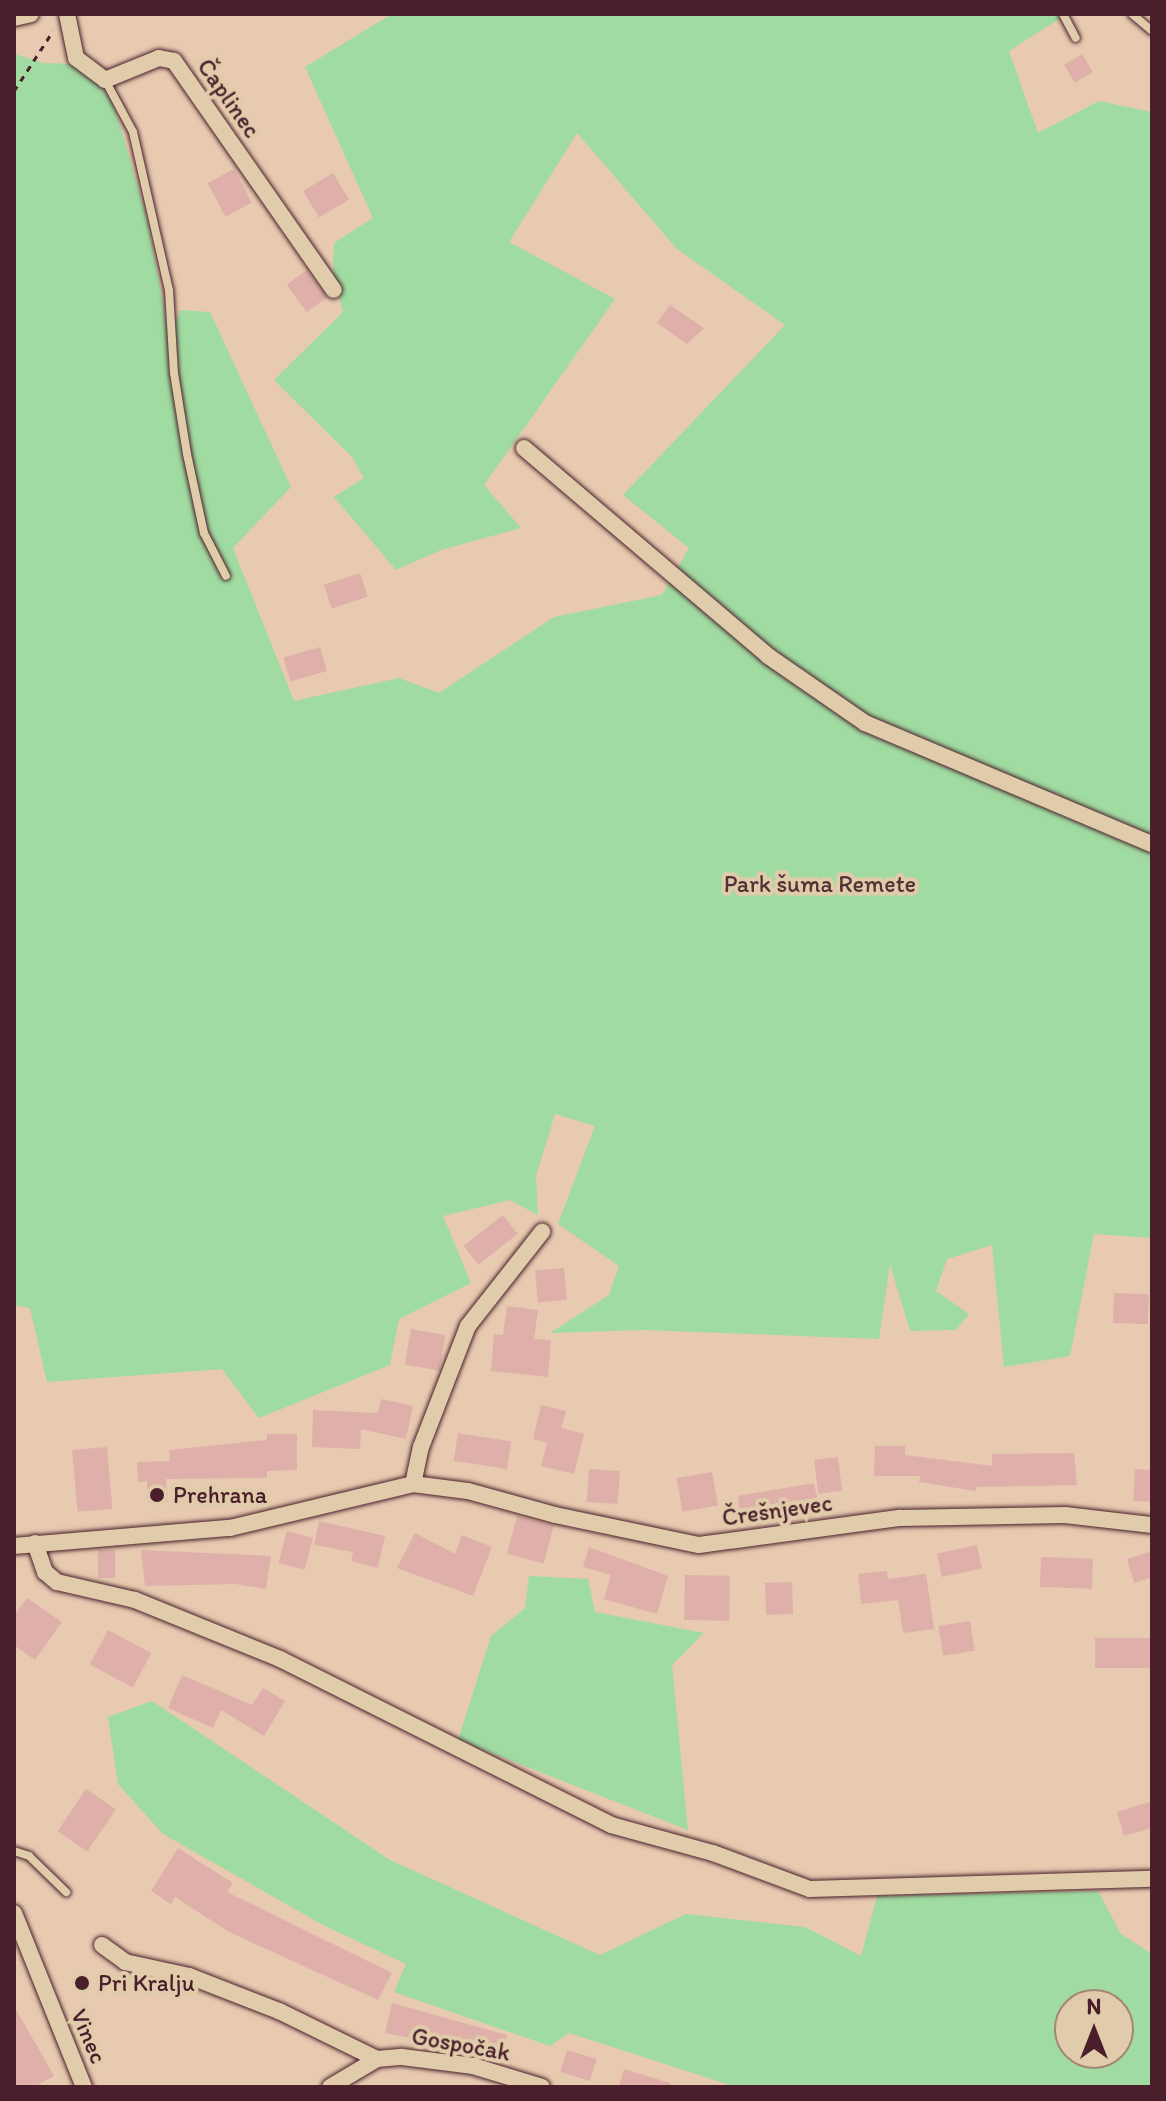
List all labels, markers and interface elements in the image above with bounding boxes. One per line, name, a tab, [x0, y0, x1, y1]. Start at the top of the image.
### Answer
street label: Čaplinec	[191, 53, 267, 143]
park label: Park šuma Remete	[724, 870, 916, 898]
place label: Prehrana	[173, 1481, 267, 1509]
marker: Prehrana	[148, 1486, 166, 1504]
street label: Črešnjevec	[720, 1488, 834, 1532]
place label: Pri Kralju	[98, 1969, 196, 1997]
marker: Pri Kralju	[73, 1974, 91, 1992]
north arrow	[1054, 1989, 1134, 2069]
text: N	[1087, 1993, 1101, 2020]
street label: Vinec	[65, 2005, 113, 2067]
street label: Gospočak	[409, 2021, 513, 2067]

